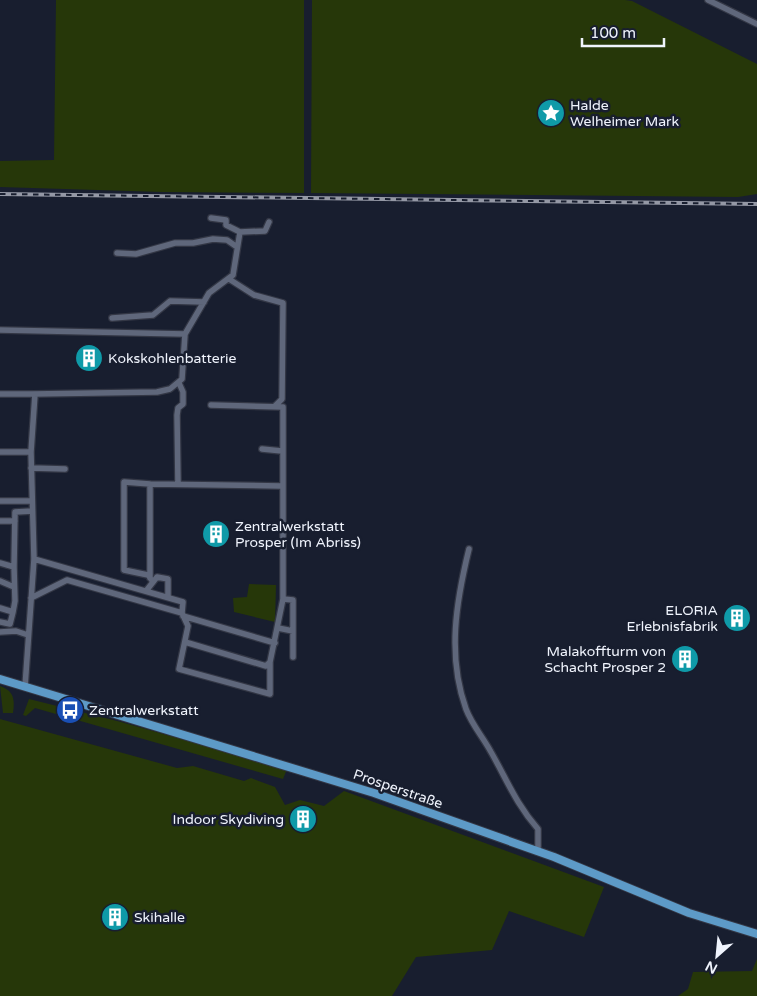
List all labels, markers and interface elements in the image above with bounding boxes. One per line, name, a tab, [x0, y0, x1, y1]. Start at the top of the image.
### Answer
scale bar	[582, 15, 664, 47]
text: 100 m	[590, 24, 636, 42]
place label: Halde Welheimer Mark	[570, 97, 679, 130]
place icon: Halde Welheimer Mark	[536, 98, 566, 128]
building icon: Kokskohlenbatterie	[74, 343, 104, 373]
place label: Kokskohlenbatterie	[108, 350, 237, 367]
place label: Zentralwerkstatt Prosper (Im Abriss)	[235, 518, 361, 551]
building icon: Zentralwerkstatt Prosper (Im Abriss)	[201, 519, 231, 549]
place label: ELORIA Erlebnisfabrik	[627, 602, 718, 635]
building icon: ELORIA Erlebnisfabrik	[722, 603, 752, 633]
place label: Malakoffturm von Schacht Prosper 2	[544, 643, 666, 676]
building icon: Malakoffturm von Schacht Prosper 2	[670, 644, 700, 674]
bus stop icon: Zentralwerkstatt	[55, 695, 85, 725]
place label: Zentralwerkstatt	[89, 702, 199, 719]
street label: Prosperstraße	[351, 766, 445, 812]
building icon: Indoor Skydiving	[288, 804, 318, 834]
place label: Indoor Skydiving	[173, 811, 284, 828]
building icon: Skihalle	[100, 902, 130, 932]
place label: Skihalle	[134, 909, 185, 926]
north arrow	[692, 931, 742, 981]
text: N	[702, 957, 720, 977]

